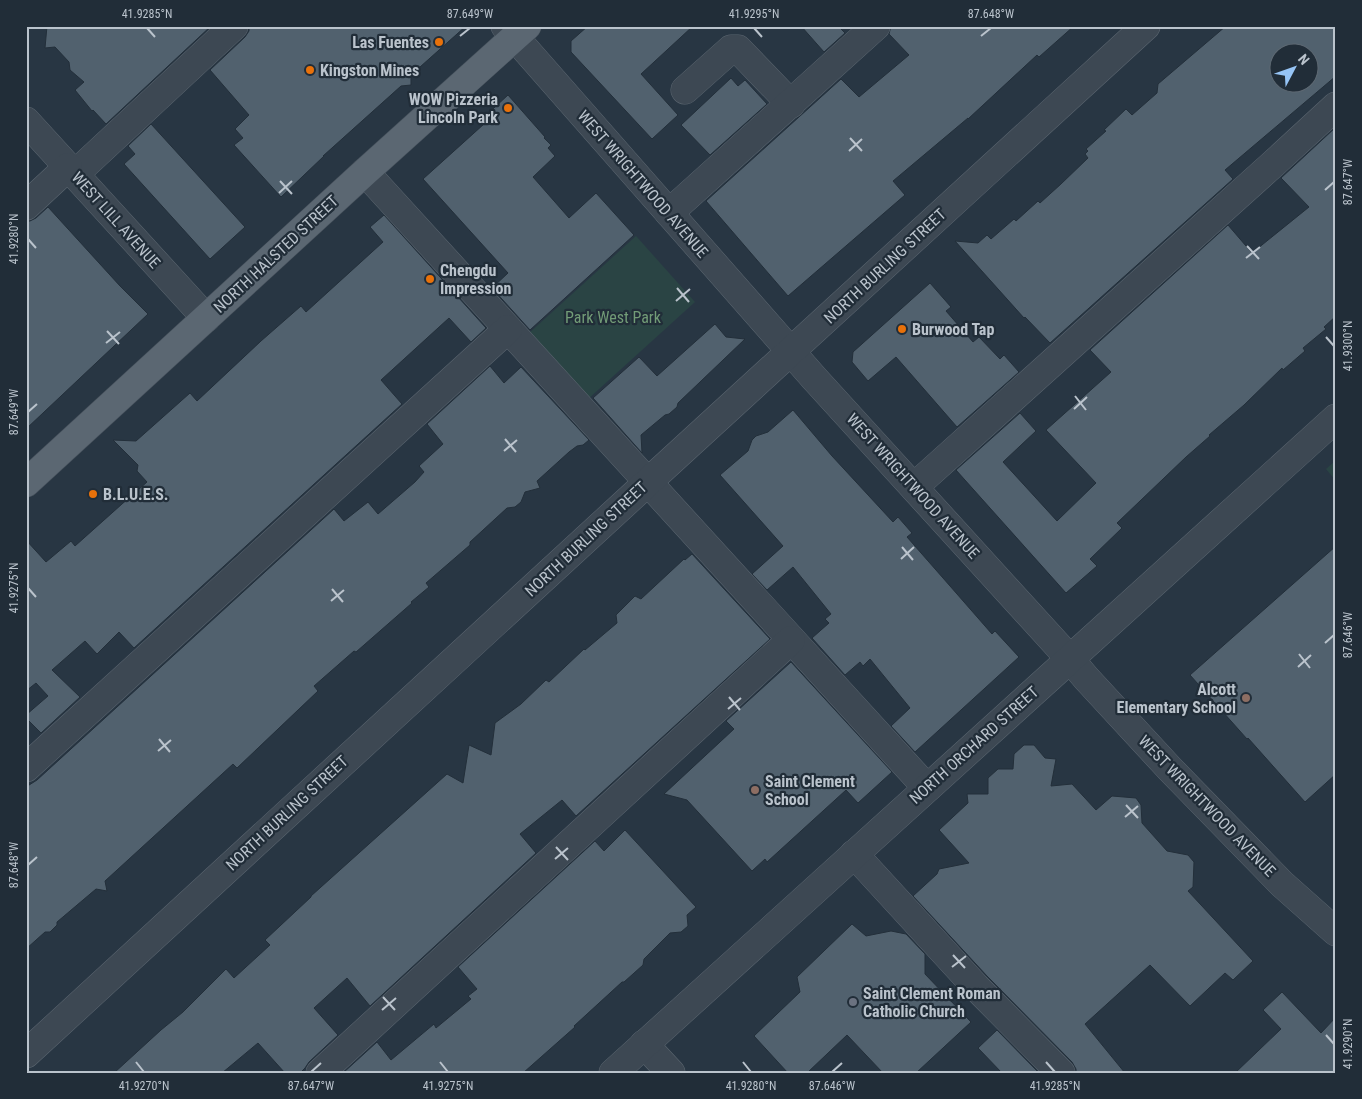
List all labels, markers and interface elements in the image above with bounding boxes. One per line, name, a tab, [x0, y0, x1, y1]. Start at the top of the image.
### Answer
text: 41.9285°N	[122, 7, 172, 21]
text: 87.649°W	[447, 7, 493, 21]
text: 41.9295°N	[729, 7, 779, 21]
text: 87.648°W	[968, 7, 1014, 21]
place label: Las Fuentes	[352, 33, 429, 52]
marker: Las Fuentes	[433, 36, 445, 48]
north arrow	[1270, 42, 1320, 92]
text: N	[1295, 51, 1313, 68]
place label: Kingston Mines	[320, 61, 419, 80]
marker: Kingston Mines	[304, 64, 316, 76]
place label: WOW Pizzeria Lincoln Park	[409, 90, 498, 127]
marker: WOW Pizzeria Lincoln Park	[502, 102, 514, 114]
street label: WEST WRIGHTWOOD AVENUE	[574, 106, 712, 262]
text: 87.647°W	[1341, 159, 1355, 205]
street label: WEST LILL AVENUE	[68, 168, 164, 272]
street label: NORTH HALSTED STREET	[210, 191, 342, 317]
street label: NORTH BURLING STREET	[820, 205, 950, 327]
text: 41.9280°N	[7, 214, 21, 264]
place label: Chengdu Impression	[440, 261, 511, 298]
marker: Chengdu Impression	[424, 273, 436, 285]
park label: Park West Park	[565, 308, 662, 327]
place label: Burwood Tap	[912, 320, 994, 339]
text: 41.9300°N	[1341, 321, 1355, 371]
marker: Burwood Tap	[896, 323, 908, 335]
text: 87.649°W	[7, 389, 21, 435]
street label: WEST WRIGHTWOOD AVENUE	[843, 409, 983, 563]
street label: NORTH BURLING STREET	[521, 478, 651, 600]
place label: B.L.U.E.S.	[103, 485, 169, 504]
marker: B.L.U.E.S.	[87, 488, 99, 500]
text: 41.9275°N	[7, 563, 21, 613]
text: 87.646°W	[1341, 612, 1355, 658]
place label: Alcott Elementary School	[1117, 680, 1236, 717]
street label: NORTH ORCHARD STREET	[906, 682, 1042, 808]
marker: Alcott Elementary School	[1240, 692, 1252, 704]
street label: WEST WRIGHTWOOD AVENUE	[1135, 731, 1279, 881]
street label: NORTH BURLING STREET	[222, 752, 352, 874]
place label: Saint Clement School	[765, 772, 855, 809]
marker: Saint Clement School	[749, 784, 761, 796]
text: 87.648°W	[7, 842, 21, 888]
place label: Saint Clement Roman Catholic Church	[863, 984, 1001, 1021]
marker: Saint Clement Roman Catholic Church	[847, 996, 859, 1008]
text: 41.9290°N	[1341, 1019, 1355, 1069]
text: 41.9270°N	[119, 1079, 169, 1093]
text: 87.647°W	[288, 1079, 334, 1093]
text: 41.9275°N	[423, 1079, 473, 1093]
text: 41.9280°N	[726, 1079, 776, 1093]
text: 87.646°W	[809, 1079, 855, 1093]
text: 41.9285°N	[1030, 1079, 1080, 1093]

